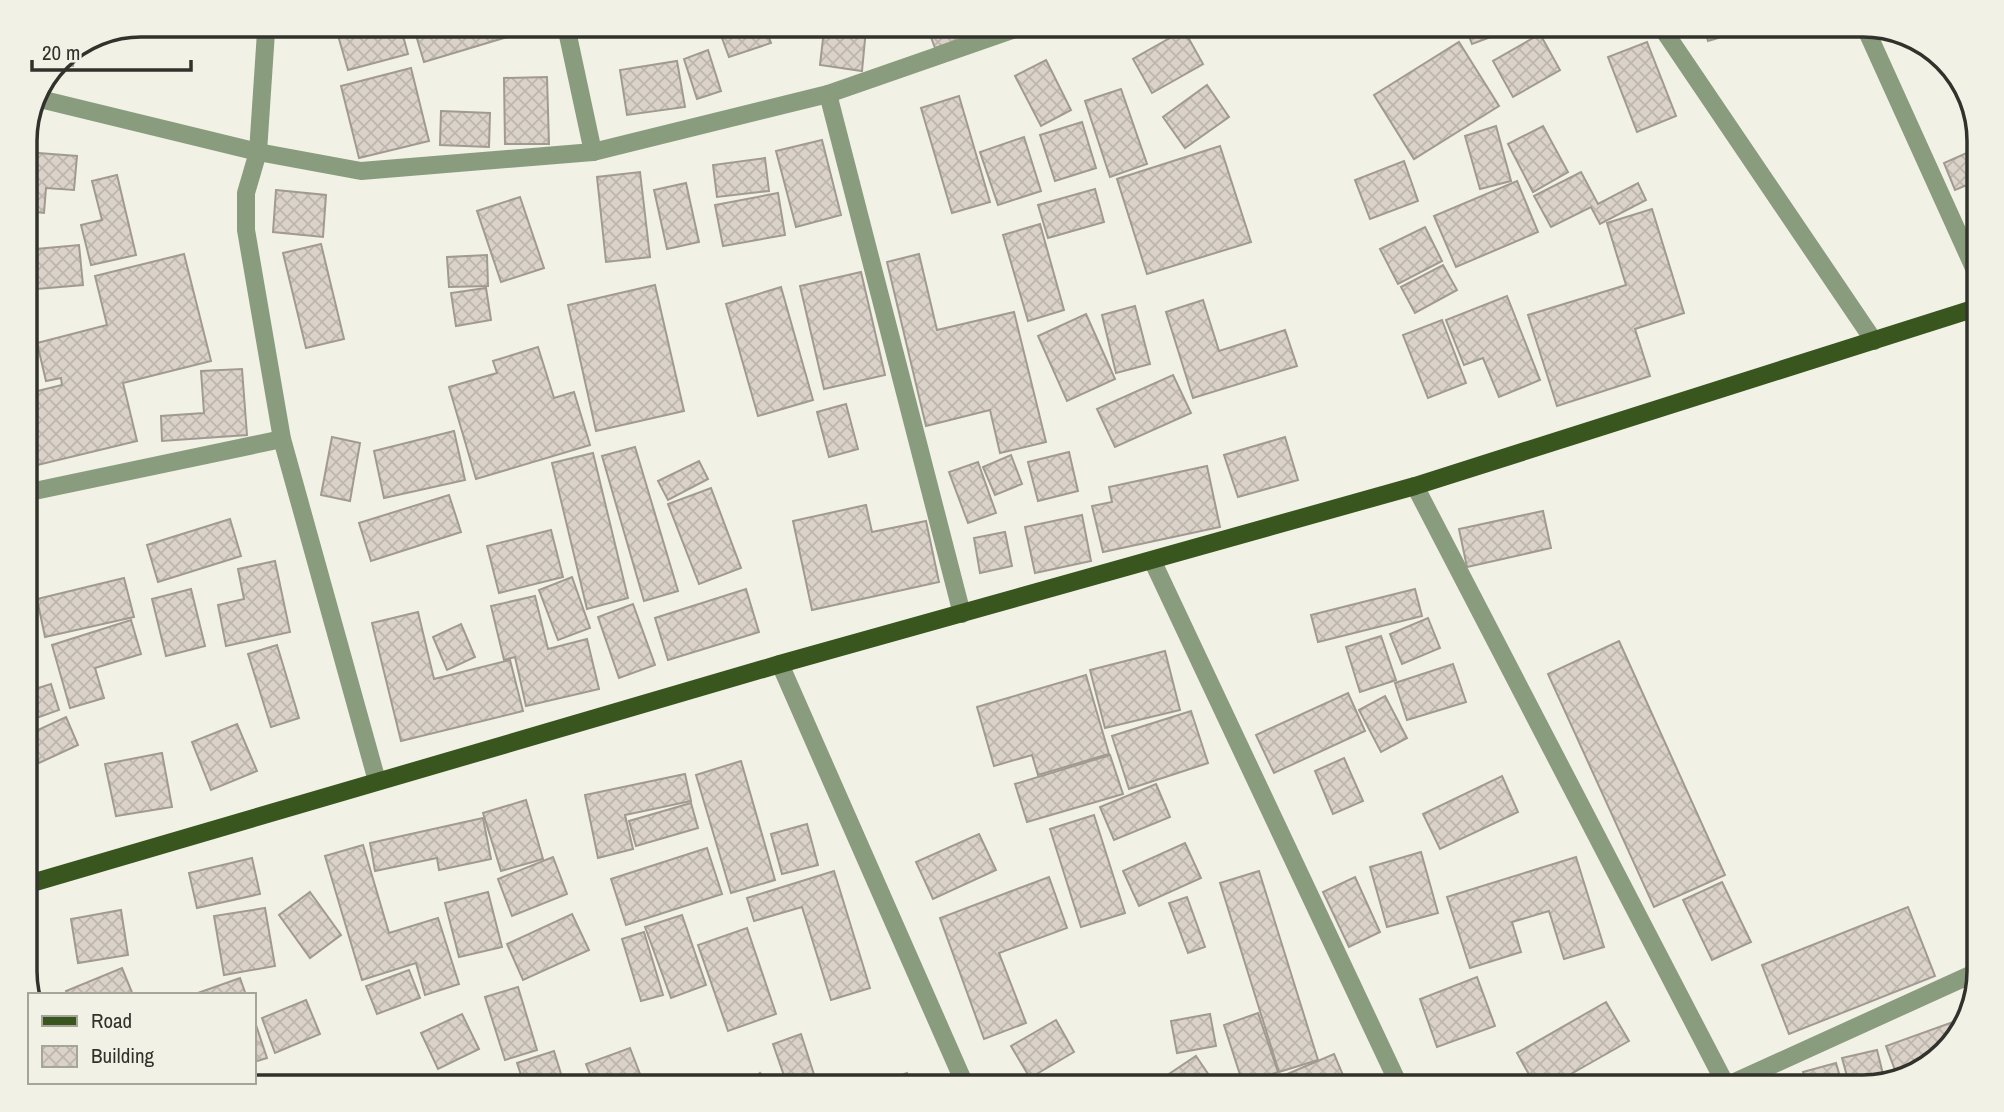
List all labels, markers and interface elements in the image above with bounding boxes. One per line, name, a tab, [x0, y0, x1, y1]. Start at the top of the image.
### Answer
scale bar	[32, 28, 191, 72]
text: 20 m	[42, 38, 80, 67]
legend	[28, 993, 256, 1084]
text: Road	[91, 1006, 132, 1035]
text: Building	[91, 1041, 155, 1070]

